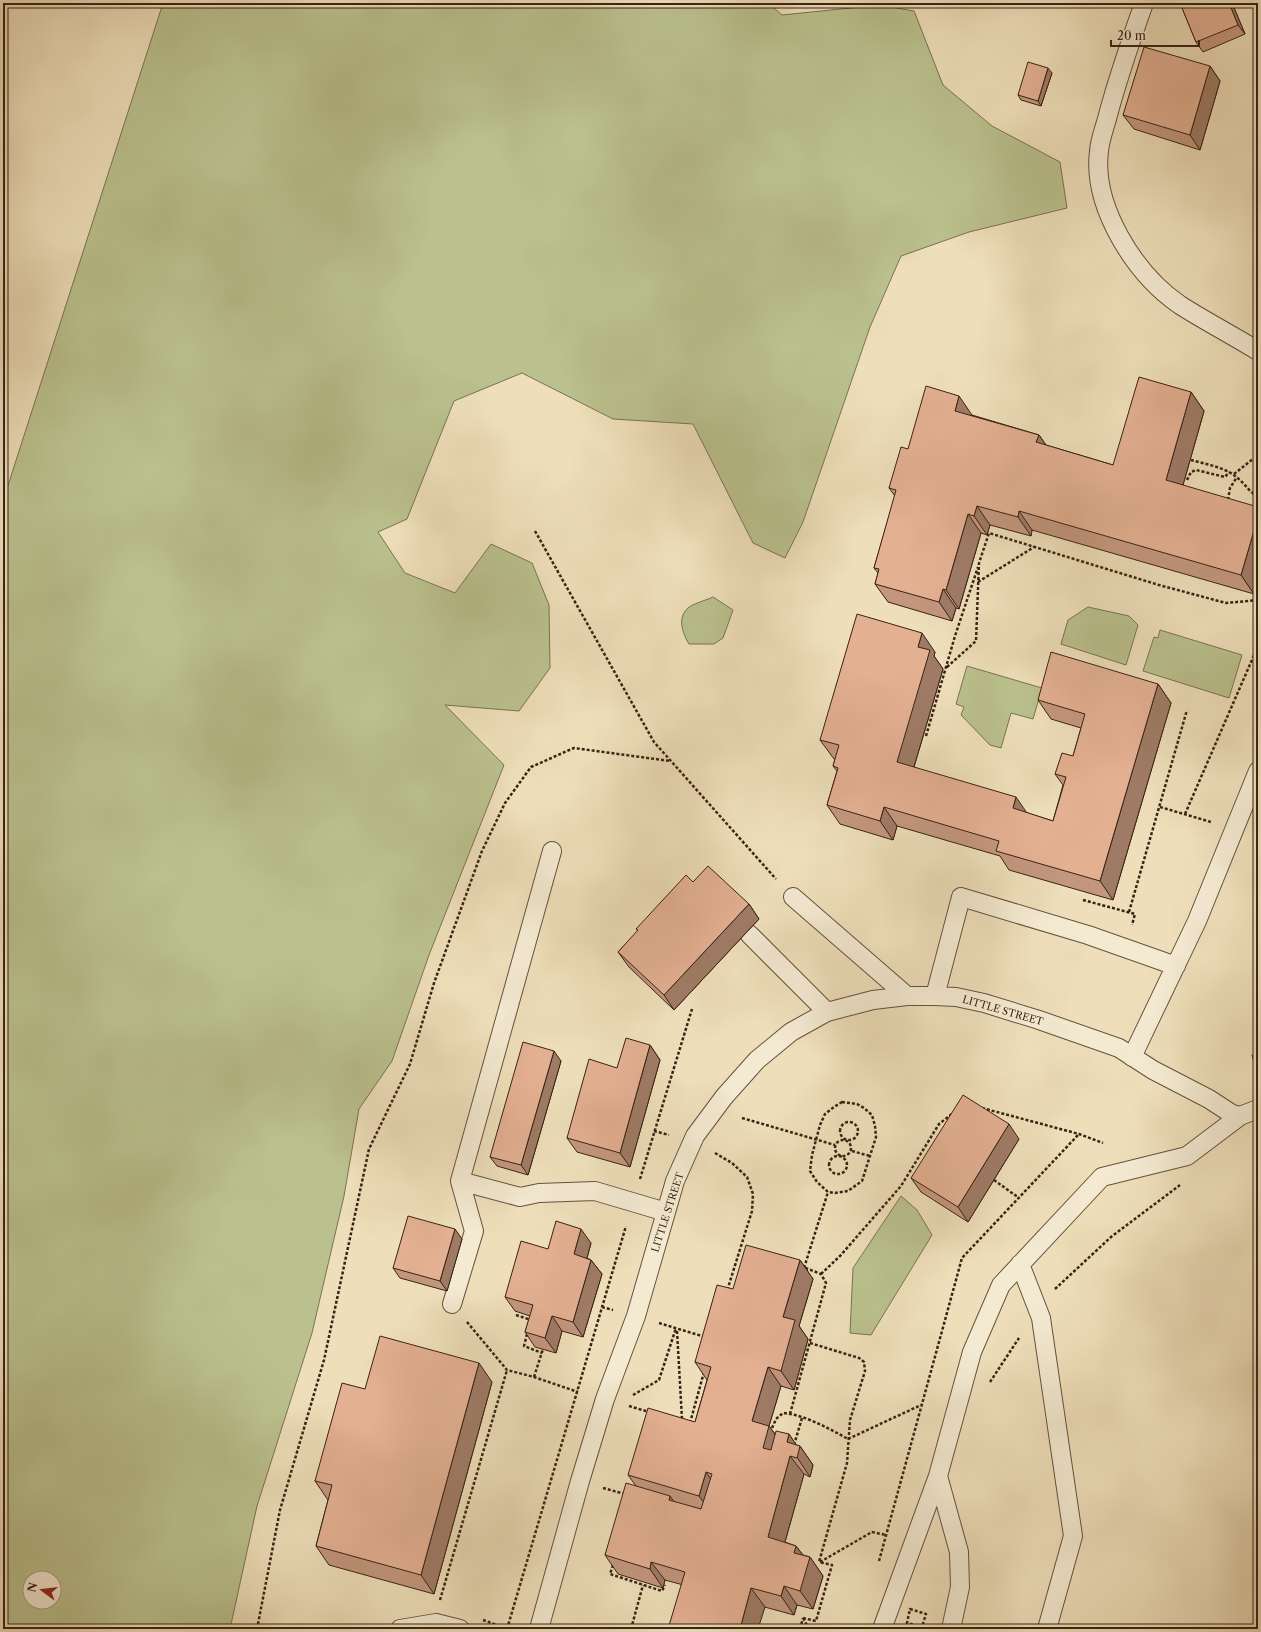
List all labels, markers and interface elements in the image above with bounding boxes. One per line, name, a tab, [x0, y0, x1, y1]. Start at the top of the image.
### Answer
scale bar	[1111, 22, 1199, 48]
text: 20 m	[1117, 28, 1146, 43]
street label: LITTLE STREET	[961, 993, 1045, 1028]
street label: LITTLE STREET	[648, 1170, 687, 1254]
north arrow	[22, 1570, 62, 1610]
text: N	[24, 1581, 40, 1594]

